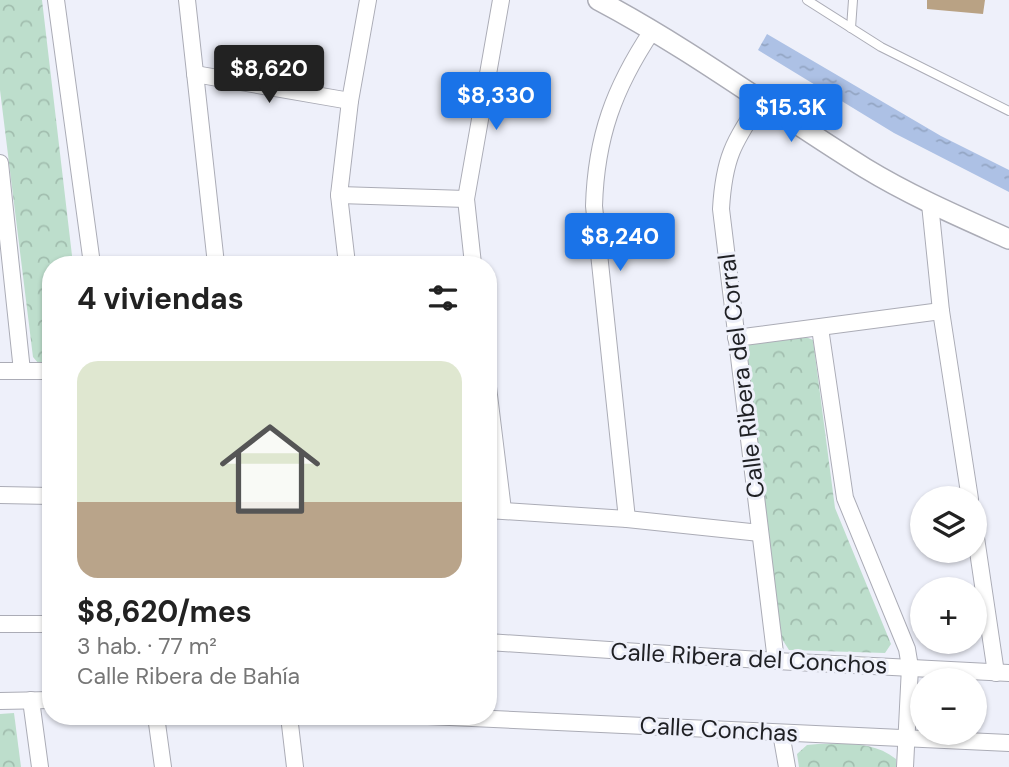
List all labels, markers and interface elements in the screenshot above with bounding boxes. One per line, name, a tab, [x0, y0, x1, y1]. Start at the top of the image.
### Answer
pin: $8,620	[212, 46, 326, 105]
text: $8,620	[230, 53, 308, 83]
pin: $8,330	[439, 72, 553, 132]
text: $8,330	[457, 80, 535, 110]
pin: $15.3K	[734, 85, 848, 144]
text: $15.3K	[755, 92, 827, 122]
pin: $8,240	[563, 214, 677, 273]
text: $8,240	[581, 221, 659, 251]
street label: Calle Ribera del Corral	[711, 252, 771, 500]
text: 4 viviendas	[77, 279, 244, 318]
icon: filters	[424, 279, 462, 317]
icon: home	[207, 406, 333, 532]
map controls	[910, 486, 987, 745]
button: layers	[910, 486, 987, 563]
button: +	[910, 577, 987, 654]
text: $8,620/mes	[77, 592, 252, 631]
text: 3 hab. · 77 m²	[77, 631, 217, 661]
street label: Calle Ribera del Conchos	[610, 635, 888, 681]
text: Calle Ribera de Bahía	[77, 661, 300, 691]
button: −	[910, 668, 987, 745]
street label: Calle Conchas	[639, 709, 799, 749]

